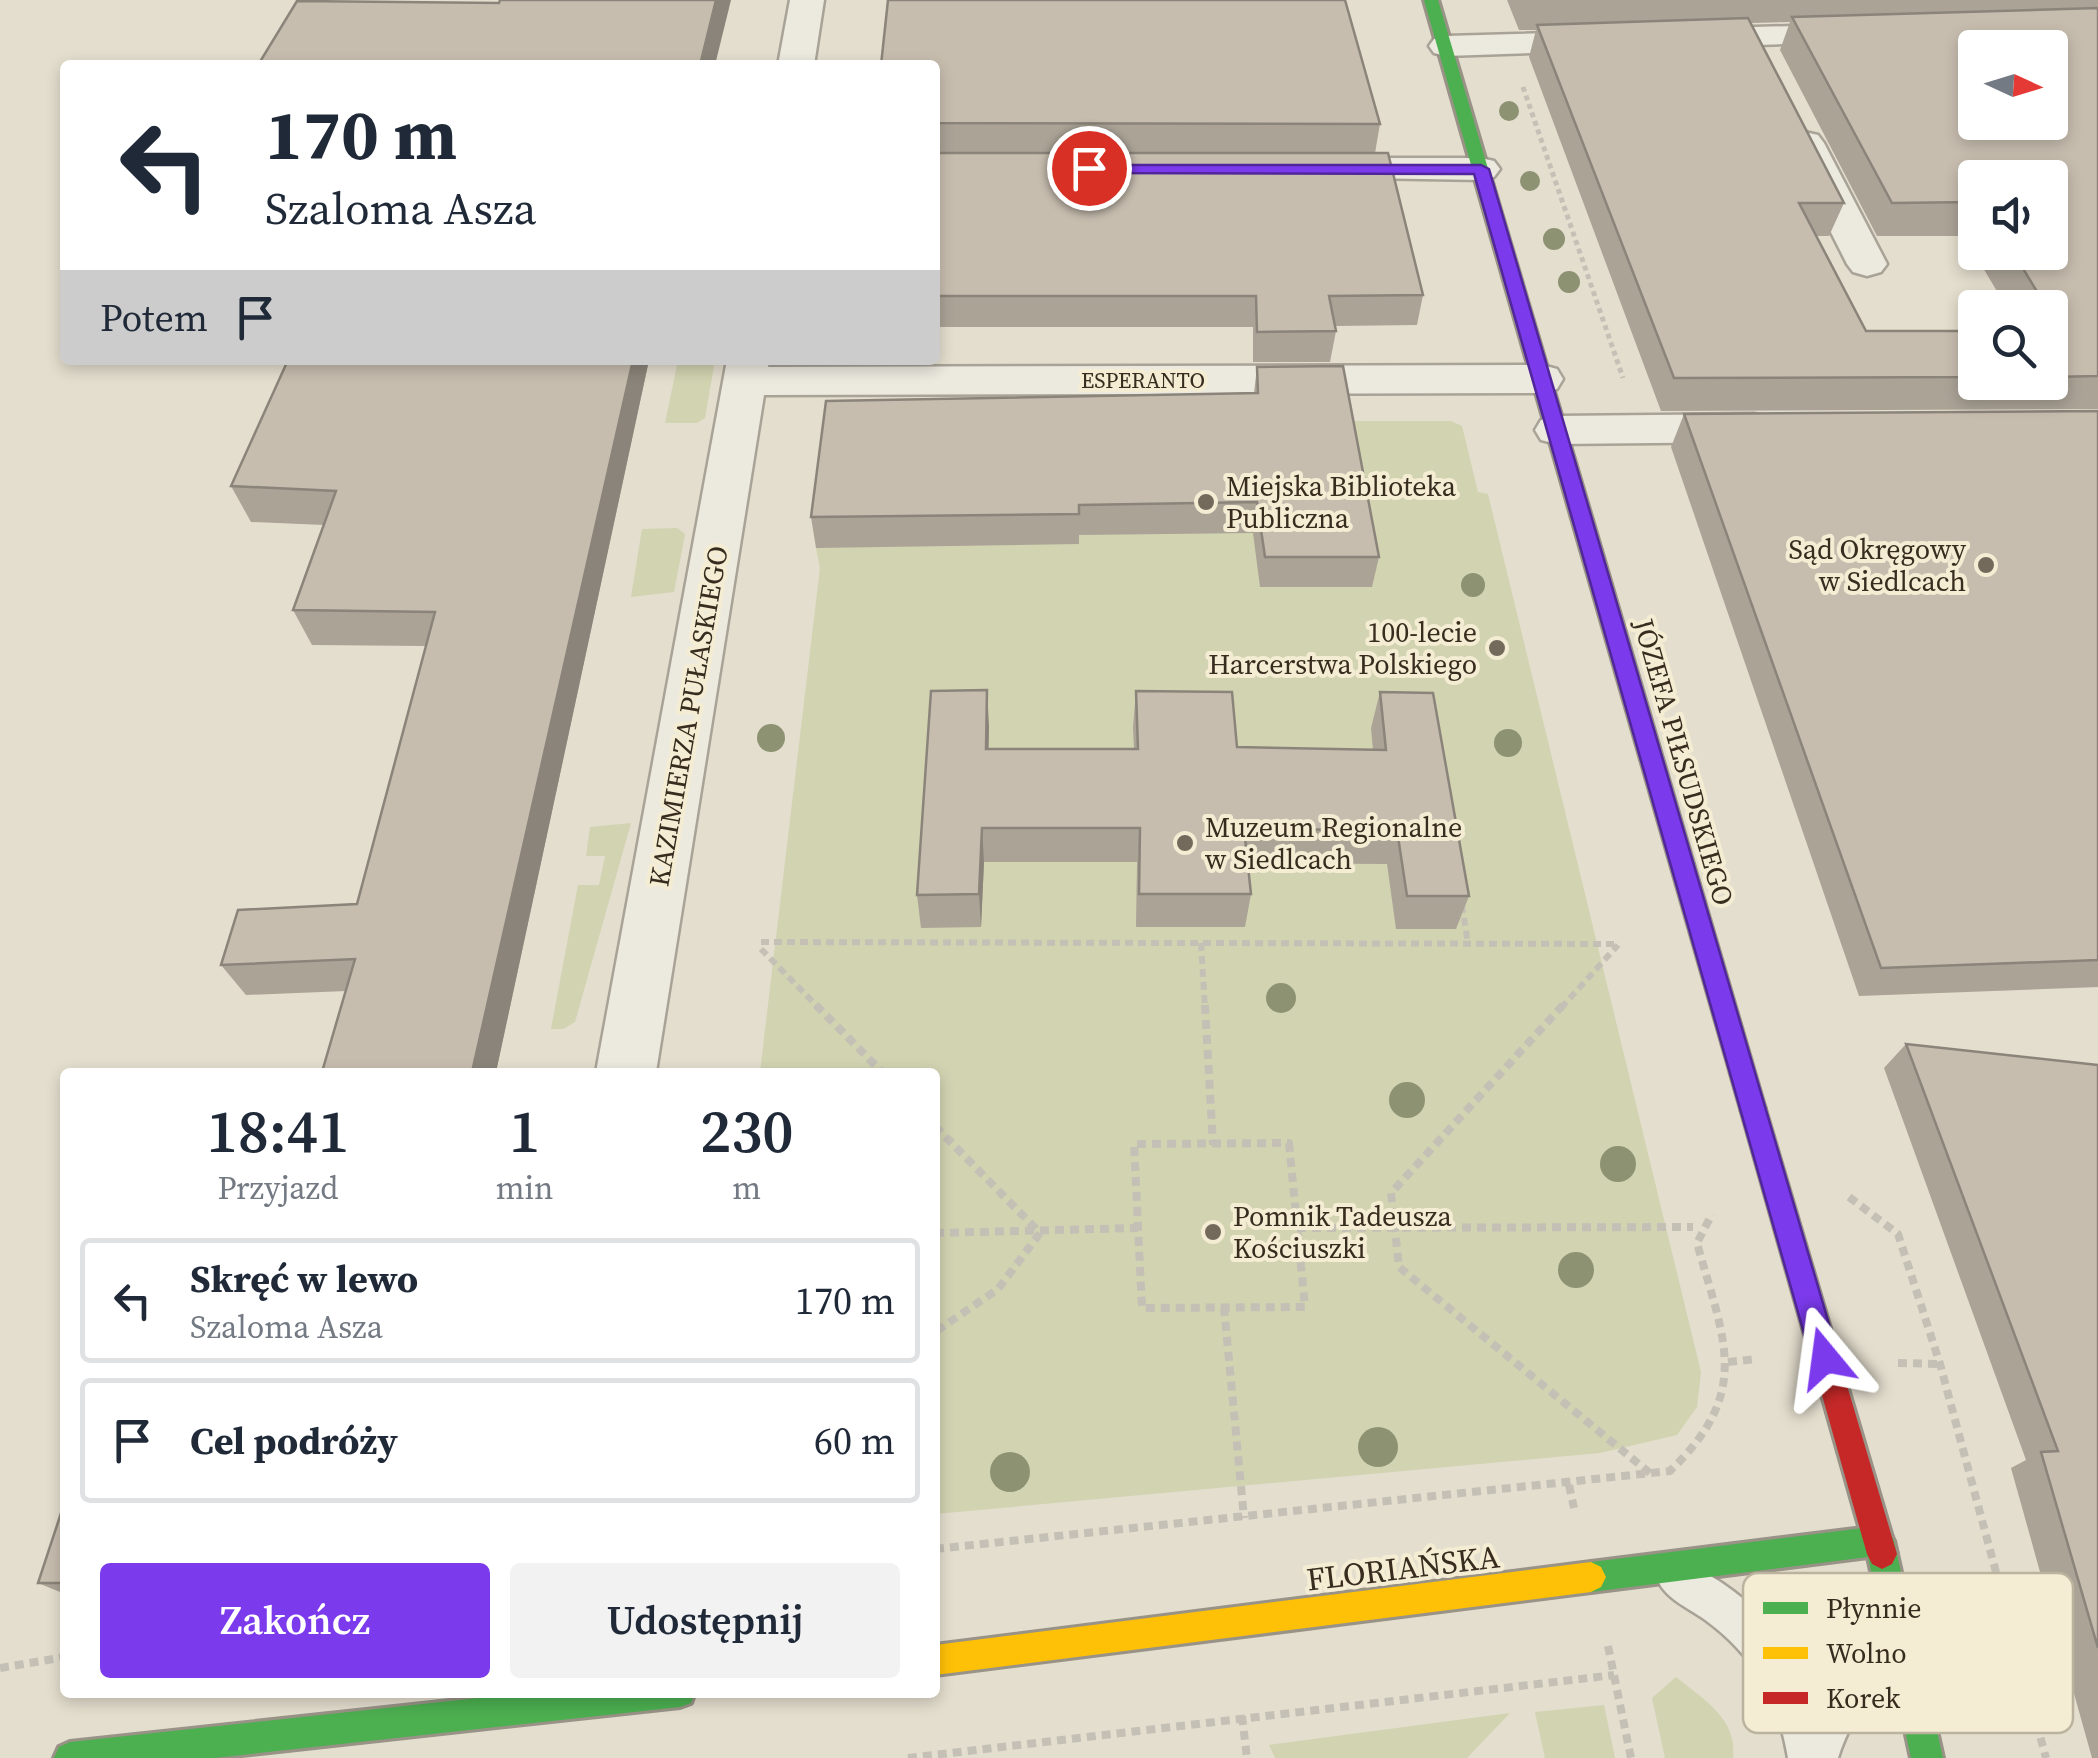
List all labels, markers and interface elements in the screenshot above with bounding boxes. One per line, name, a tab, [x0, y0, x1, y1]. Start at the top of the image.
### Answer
north arrow	[1958, 30, 2068, 140]
map controls	[1958, 30, 2068, 400]
text: 170 m	[265, 86, 457, 182]
icon: left	[100, 100, 230, 230]
pin	[1047, 126, 1132, 211]
icon: arrive	[1062, 141, 1117, 196]
button: sound	[1958, 160, 2068, 270]
text: Szaloma Asza	[265, 177, 536, 239]
icon: arrive	[228, 290, 283, 345]
button: search	[1958, 290, 2068, 400]
text: Potem	[100, 292, 208, 344]
street label: ESPERANTO	[1081, 365, 1205, 395]
place label: Miejska Biblioteka Publiczna	[1226, 467, 1457, 537]
marker: Miejska Biblioteka Publiczna	[1195, 491, 1217, 513]
place label: Sąd Okręgowy w Siedlcach	[1788, 530, 1967, 600]
street label: KAZIMIERZA PUŁASKIEGO	[639, 543, 737, 889]
marker: Sąd Okręgowy w Siedlcach	[1975, 554, 1997, 576]
place label: 100-lecie Harcerstwa Polskiego	[1208, 613, 1477, 683]
street label: JÓZEFA PIŁSUDSKIEGO	[1625, 613, 1743, 910]
marker: 100-lecie Harcerstwa Polskiego	[1486, 637, 1508, 659]
place label: Muzeum Regionalne w Siedlcach	[1205, 808, 1462, 878]
marker: Muzeum Regionalne w Siedlcach	[1174, 832, 1196, 854]
text: 18:41	[206, 1090, 349, 1172]
text: 1	[509, 1090, 540, 1172]
text: 230	[700, 1090, 794, 1172]
text: Przyjazd	[217, 1166, 338, 1210]
text: min	[496, 1166, 553, 1210]
text: m	[732, 1166, 761, 1210]
place label: Pomnik Tadeusza Kościuszki	[1233, 1197, 1453, 1267]
marker: Pomnik Tadeusza Kościuszki	[1202, 1221, 1224, 1243]
text: Skręć w lewo	[190, 1253, 418, 1305]
icon: left	[105, 1273, 160, 1328]
text: 170 m	[795, 1275, 895, 1327]
text: Szaloma Asza	[190, 1305, 383, 1349]
position arrow	[1773, 1306, 1877, 1410]
icon: arrive	[105, 1413, 160, 1468]
text: Cel podróży	[190, 1415, 398, 1467]
text: 60 m	[814, 1415, 895, 1467]
street label: FLORIAŃSKA	[1304, 1534, 1502, 1602]
button: Zakończ	[100, 1563, 490, 1678]
button: Udostępnij	[510, 1563, 900, 1678]
legend	[1743, 1573, 2073, 1733]
text: Płynnie	[1826, 1589, 1921, 1627]
text: Wolno	[1826, 1634, 1907, 1672]
text: Korek	[1826, 1679, 1901, 1717]

